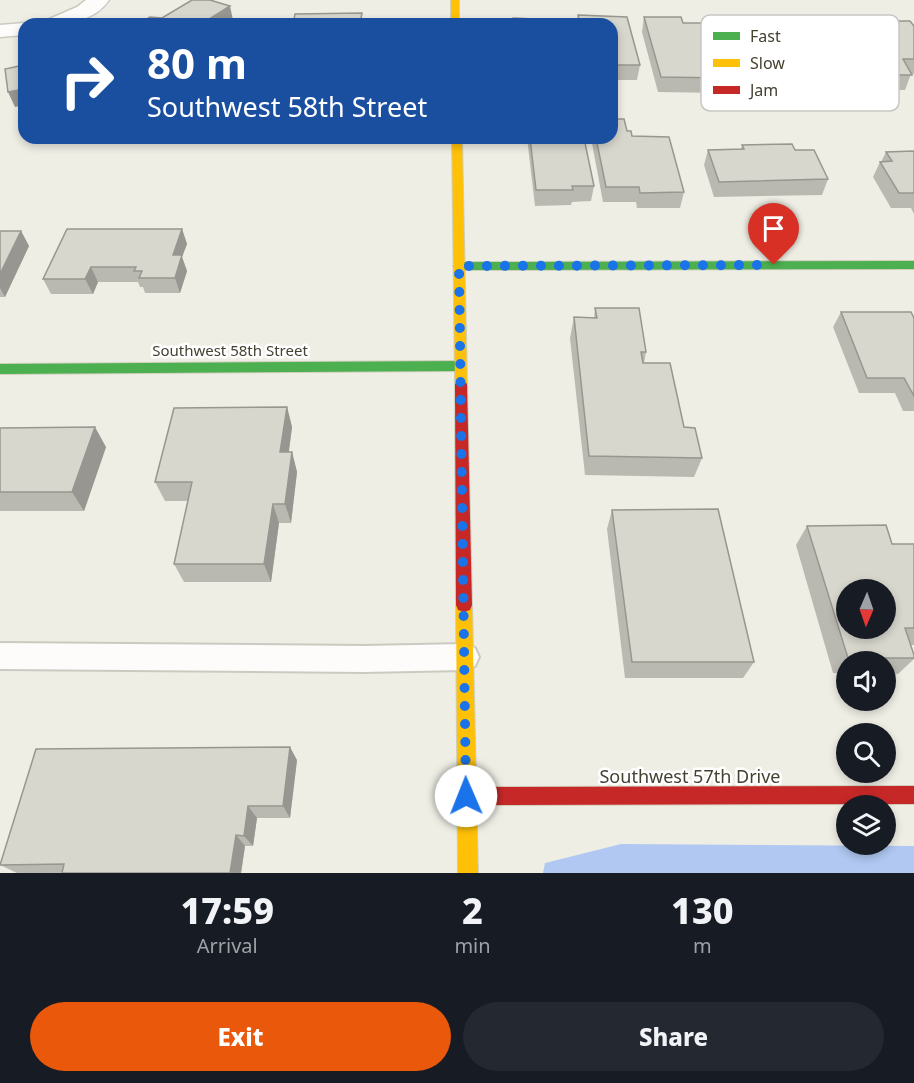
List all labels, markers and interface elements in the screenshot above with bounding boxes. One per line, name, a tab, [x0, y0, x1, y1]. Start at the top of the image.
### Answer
legend	[701, 15, 899, 111]
text: Fast	[750, 25, 781, 47]
text: 80 m	[147, 34, 247, 91]
icon: right	[48, 42, 126, 120]
text: Slow	[750, 52, 785, 74]
text: Jam	[748, 79, 778, 101]
text: Southwest 58th Street	[147, 88, 427, 125]
pin	[748, 203, 799, 265]
icon: arrive	[757, 212, 790, 245]
street label: Southwest 58th Street	[152, 340, 308, 360]
north arrow	[836, 579, 896, 639]
map controls	[836, 579, 896, 855]
button: sound	[836, 651, 896, 711]
button: search	[836, 723, 896, 783]
position arrow	[434, 764, 498, 828]
street label: Southwest 57th Drive	[599, 764, 781, 788]
button: layers	[836, 795, 896, 855]
text: 17:59	[180, 886, 274, 935]
text: 2	[462, 886, 483, 935]
text: 130	[671, 886, 734, 935]
text: Arrival	[197, 932, 258, 959]
text: min	[454, 932, 491, 959]
text: m	[693, 932, 712, 959]
button: Exit	[30, 1002, 451, 1071]
button: Share	[463, 1002, 884, 1071]

